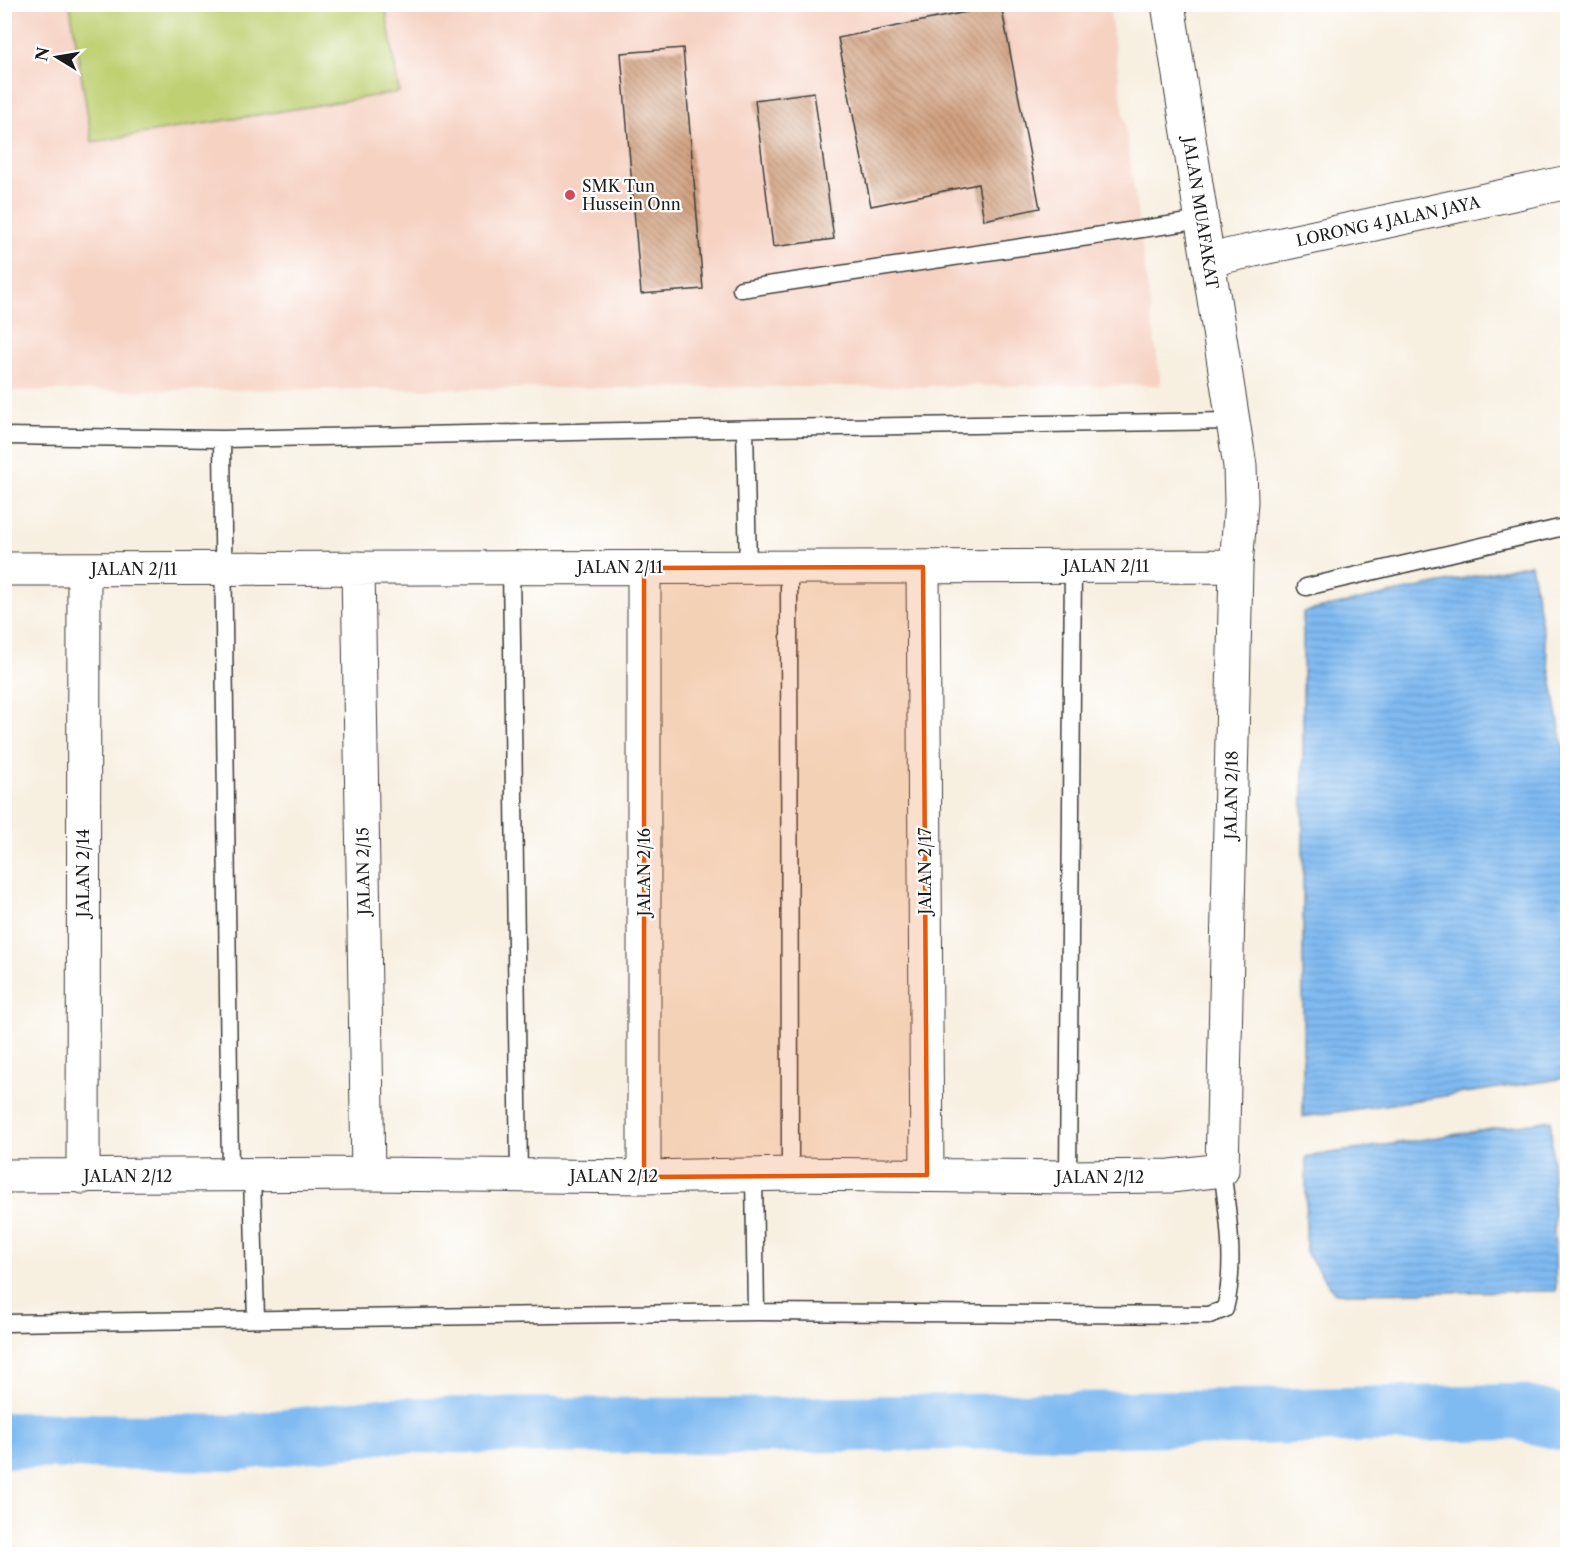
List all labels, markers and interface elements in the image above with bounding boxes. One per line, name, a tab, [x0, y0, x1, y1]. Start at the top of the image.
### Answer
north arrow	[27, 27, 87, 87]
text: N	[31, 45, 53, 63]
street label: JALAN MUAFAKAT	[1179, 133, 1223, 290]
place label: SMK Tun Hussein Onn	[582, 176, 681, 214]
marker: SMK Tun Hussein Onn	[563, 188, 577, 202]
street label: LORONG 4 JALAN JAYA	[1294, 191, 1483, 250]
street label: JALAN 2/11	[1060, 556, 1149, 576]
street label: JALAN 2/11	[574, 557, 663, 577]
street label: JALAN 2/11	[88, 559, 177, 579]
street label: JALAN 2/18	[1220, 751, 1242, 842]
street label: JALAN 2/15	[352, 827, 374, 918]
street label: JALAN 2/17	[915, 827, 935, 917]
street label: JALAN 2/16	[634, 828, 654, 919]
street label: JALAN 2/14	[73, 829, 93, 920]
street label: JALAN 2/12	[81, 1166, 172, 1186]
street label: JALAN 2/12	[567, 1166, 658, 1186]
street label: JALAN 2/12	[1053, 1167, 1144, 1187]

